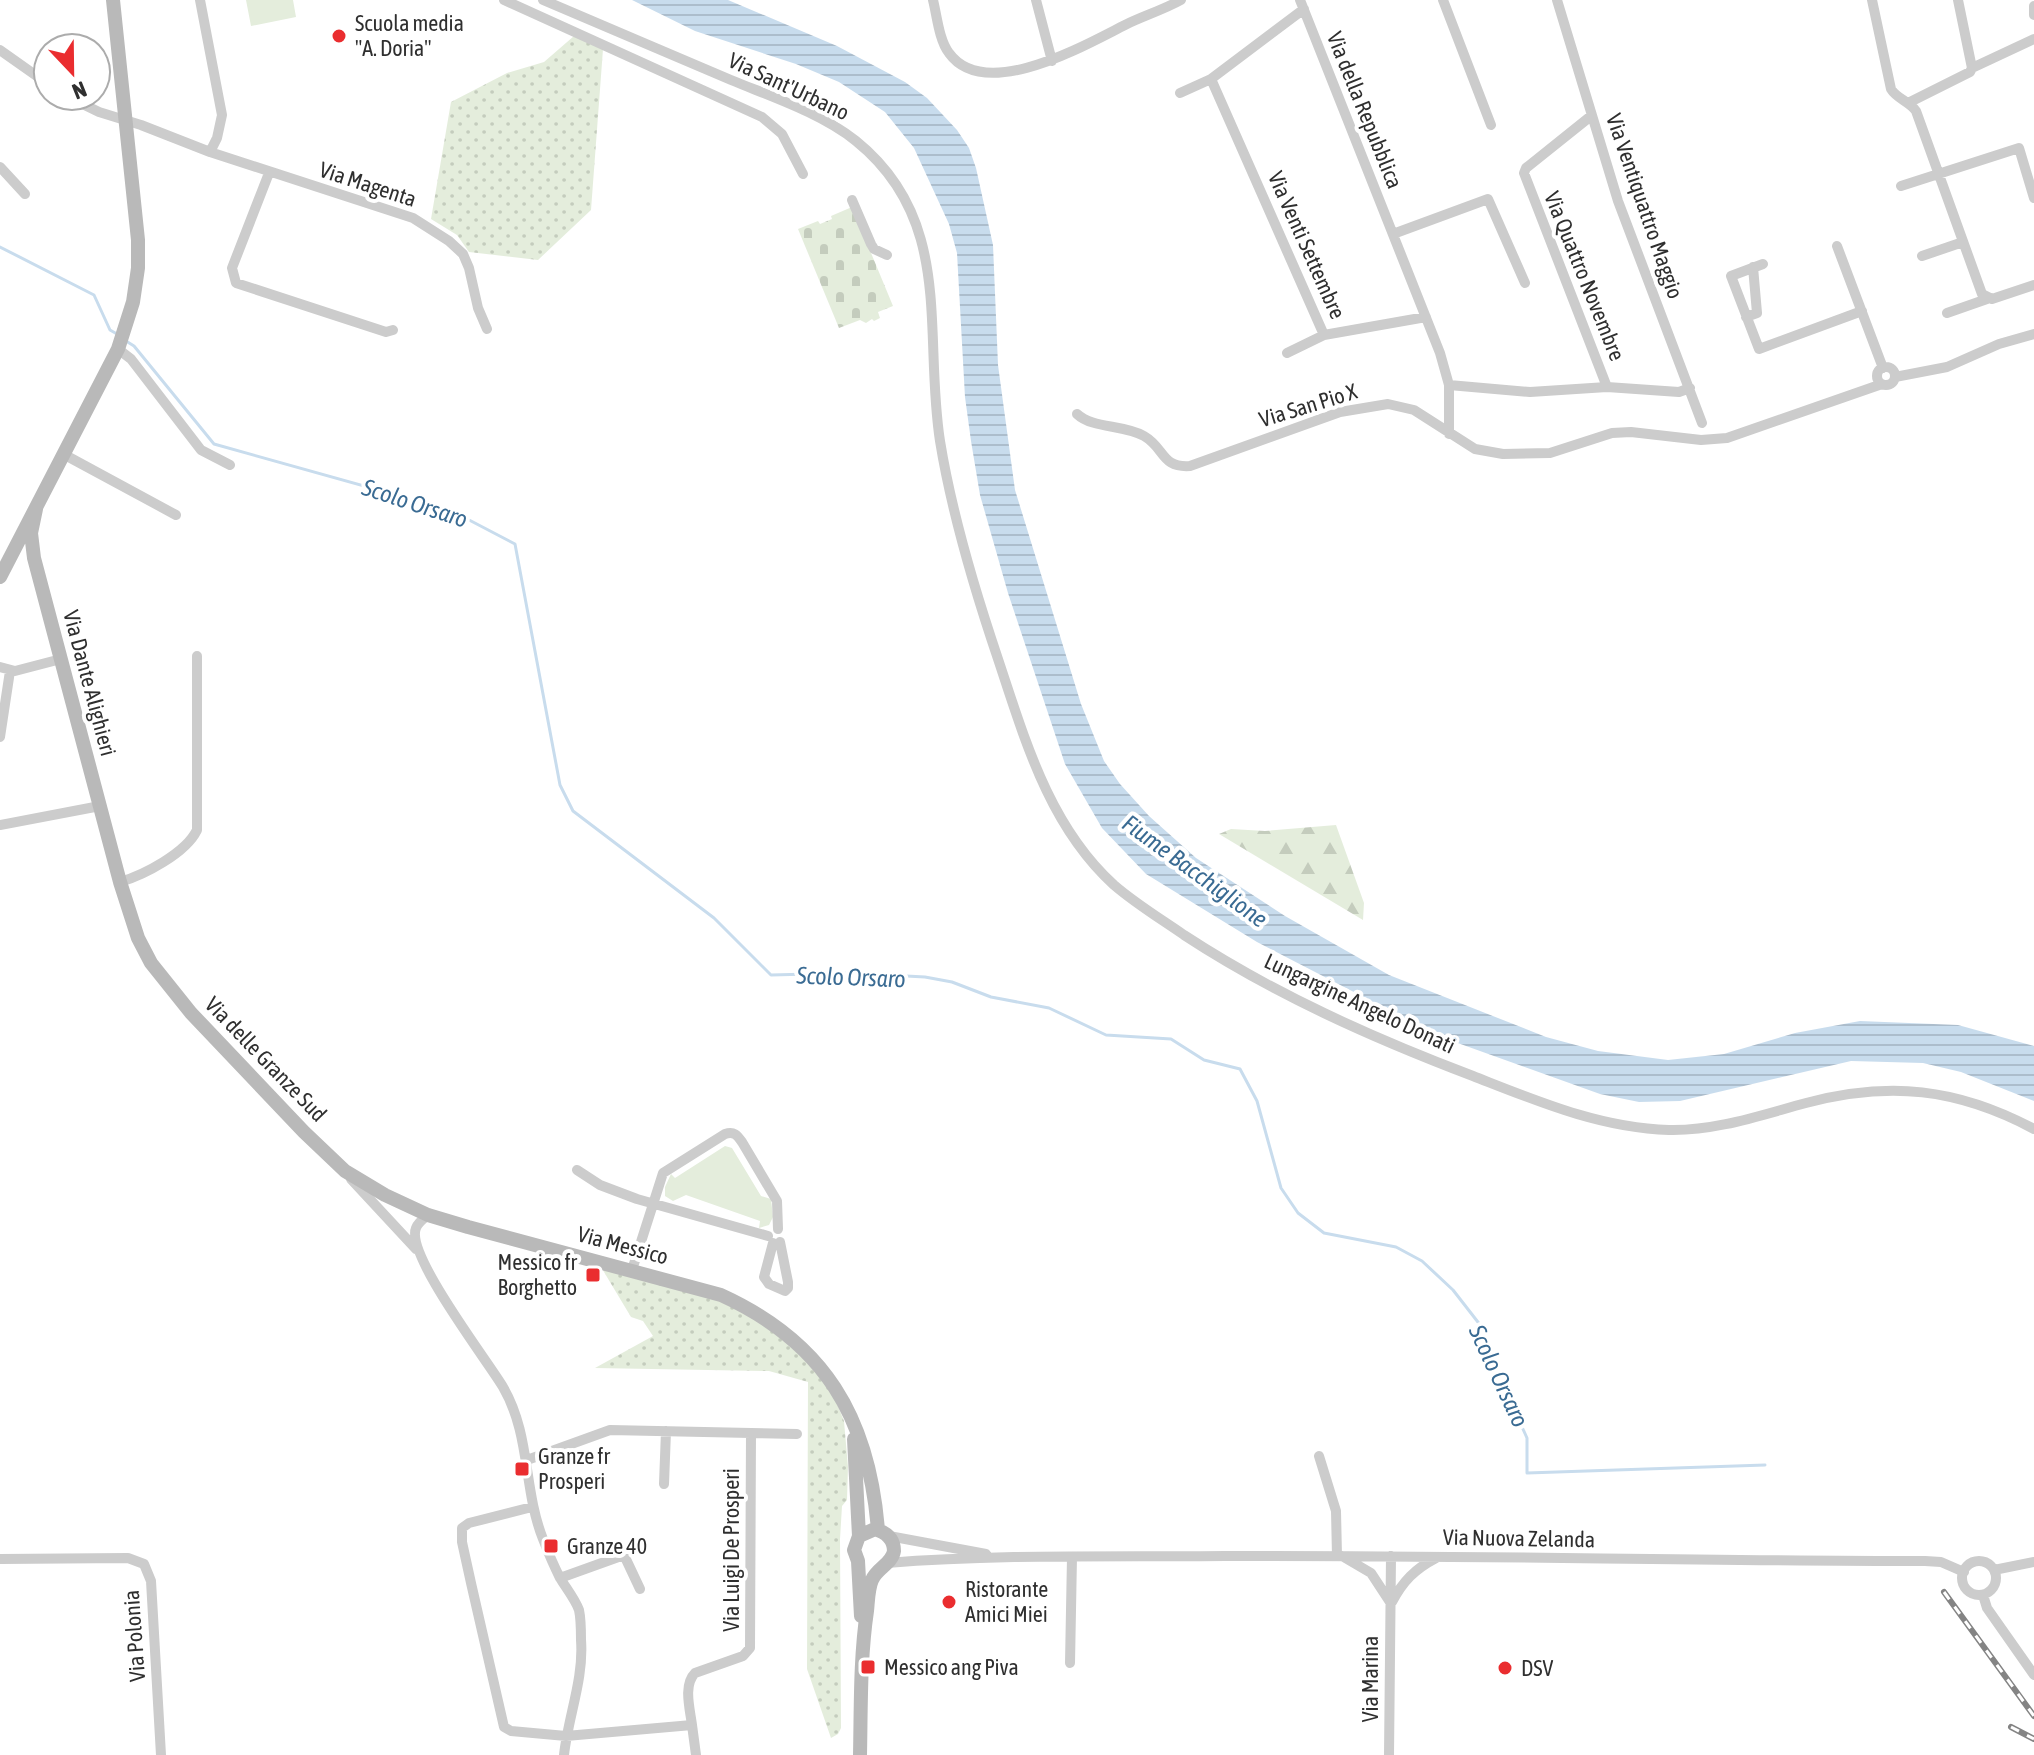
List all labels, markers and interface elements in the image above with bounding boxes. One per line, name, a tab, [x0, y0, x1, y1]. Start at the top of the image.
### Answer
place label: Scuola media "A. Doria"	[355, 10, 464, 61]
marker: Scuola media "A. Doria"	[330, 27, 348, 45]
street label: Via della Repubblica	[1322, 28, 1408, 192]
north arrow	[32, 32, 112, 112]
street label: Via Sant'Urbano	[724, 47, 854, 125]
text: N	[69, 76, 90, 105]
street label: Via Ventiquattro Maggio	[1601, 110, 1689, 302]
street label: Via Magenta	[316, 156, 420, 212]
street label: Via Venti Settembre	[1263, 167, 1351, 323]
street label: Via Quattro Novembre	[1539, 188, 1631, 364]
street label: Via San Pio X	[1256, 378, 1360, 432]
water label: Scolo Orsaro	[358, 473, 471, 533]
street label: Via Dante Alighieri	[58, 607, 122, 759]
water label: Fiume Bacchiglione	[1117, 809, 1273, 933]
street label: Lungargine Angelo Donati	[1260, 947, 1460, 1059]
water label: Scolo Orsaro	[795, 962, 906, 992]
street label: Via delle Granze Sud	[200, 991, 332, 1127]
street label: Via Messico	[575, 1220, 671, 1270]
place label: Messico fr Borghetto	[497, 1249, 577, 1300]
marker: Messico fr Borghetto	[584, 1266, 602, 1284]
water label: Scolo Orsaro	[1463, 1320, 1534, 1431]
place label: Granze fr Prosperi	[538, 1443, 610, 1494]
marker: Granze fr Prosperi	[513, 1460, 531, 1478]
street label: Via Luigi De Prosperi	[718, 1468, 744, 1632]
street label: Via Nuova Zelanda	[1443, 1524, 1595, 1552]
place label: Granze 40	[567, 1533, 647, 1559]
marker: Granze 40	[542, 1537, 560, 1555]
place label: Ristorante Amici Miei	[965, 1576, 1048, 1627]
street label: Via Polonia	[118, 1589, 150, 1683]
marker: Ristorante Amici Miei	[940, 1593, 958, 1611]
street label: Via Marina	[1357, 1636, 1383, 1722]
place label: Messico ang Piva	[884, 1654, 1019, 1680]
place label: DSV	[1521, 1655, 1554, 1681]
marker: Messico ang Piva	[859, 1658, 877, 1676]
marker: DSV	[1496, 1659, 1514, 1677]

